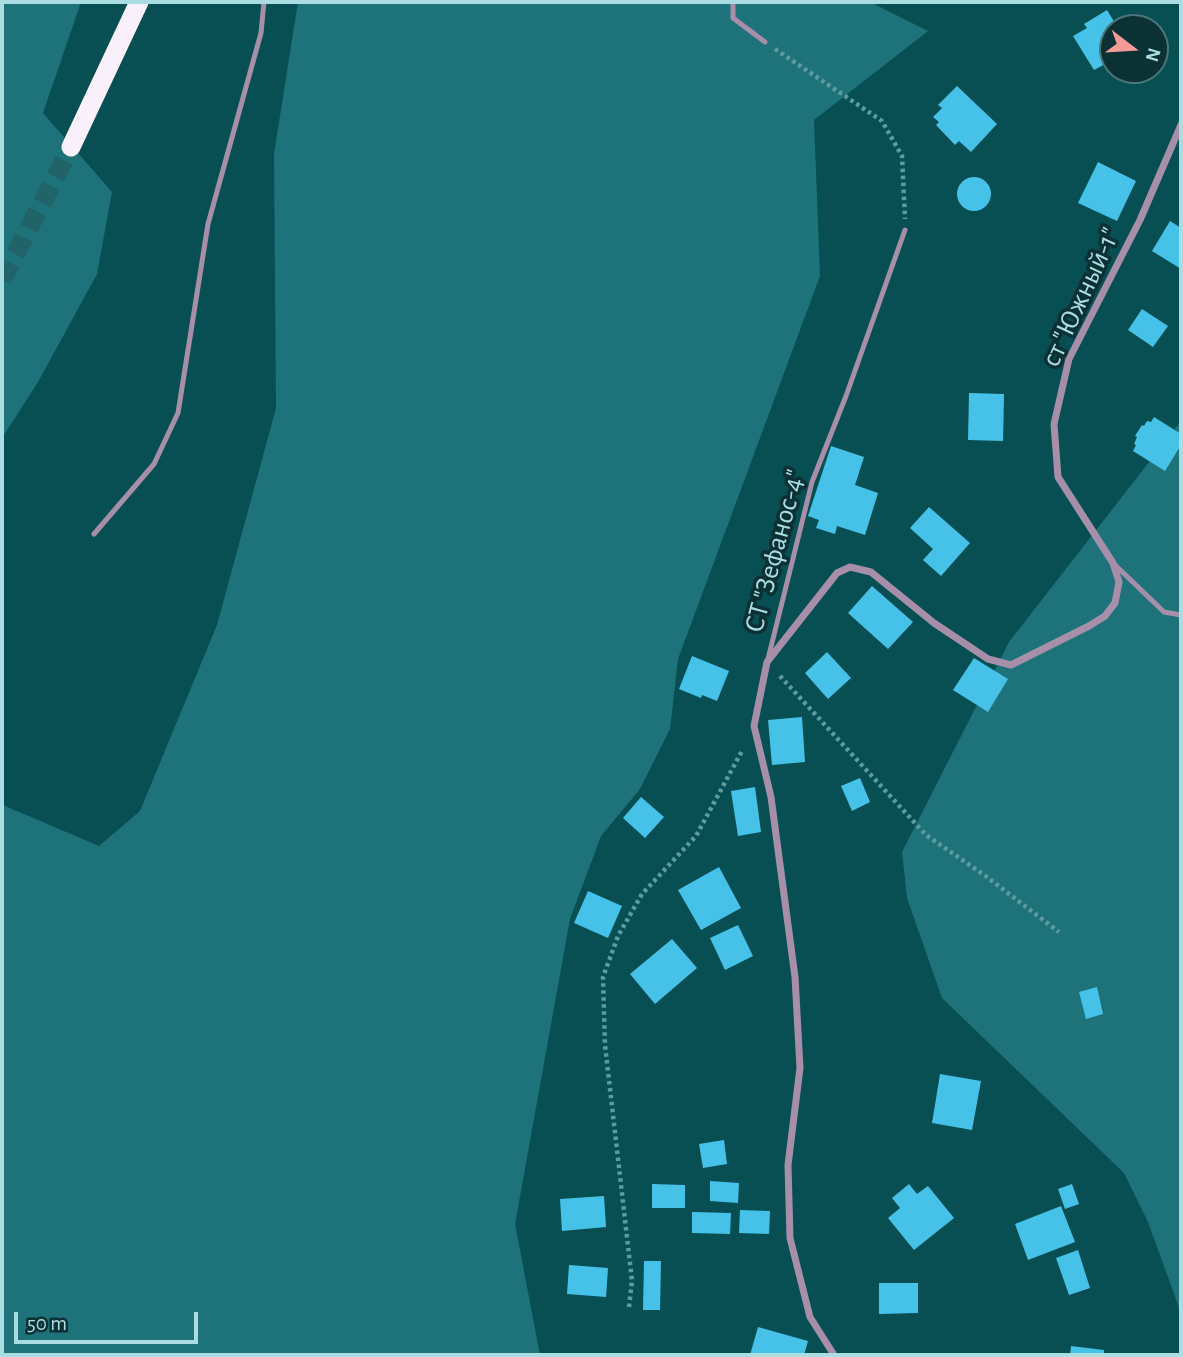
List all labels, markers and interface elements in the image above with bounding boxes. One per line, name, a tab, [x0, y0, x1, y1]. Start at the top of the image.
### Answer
north arrow	[1099, 14, 1169, 84]
text: N	[1142, 46, 1164, 64]
street label: ст "Южный-1"	[1034, 222, 1128, 372]
street label: СТ "Зефанос-4"	[737, 466, 813, 636]
scale bar	[18, 1298, 201, 1342]
text: 50 m	[27, 1313, 67, 1334]

